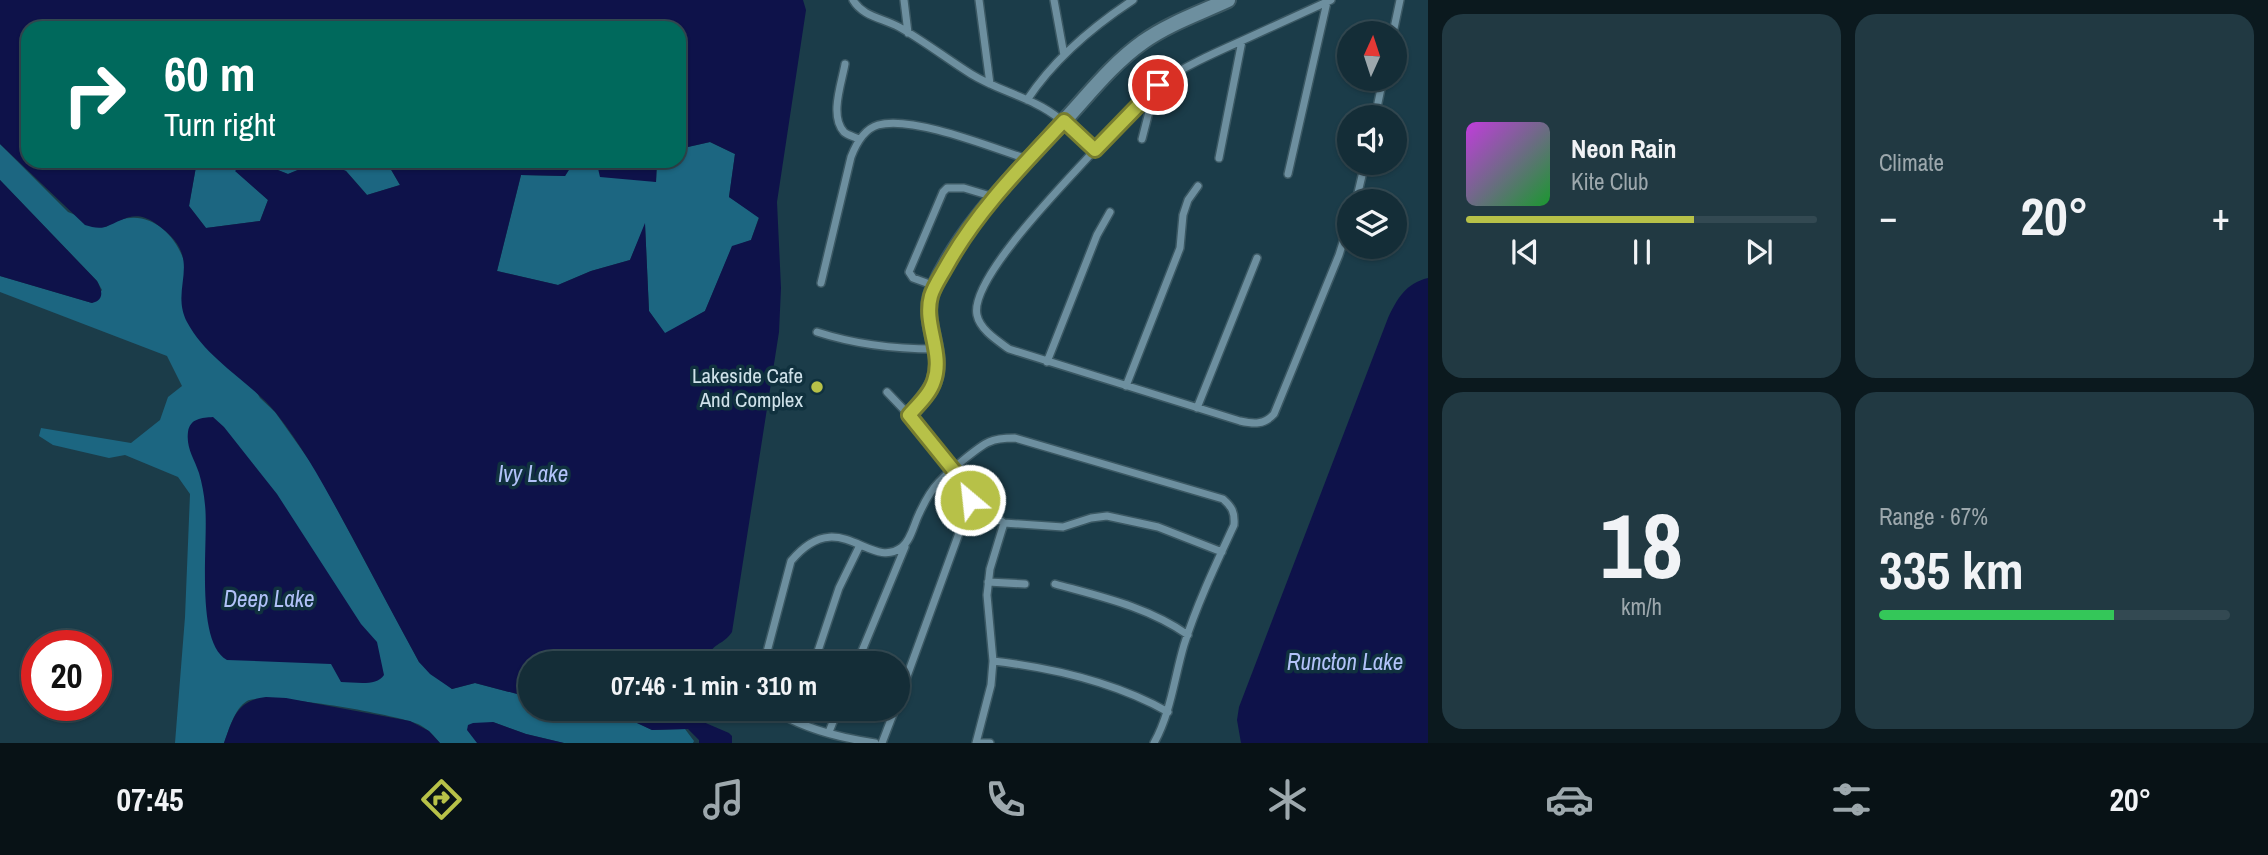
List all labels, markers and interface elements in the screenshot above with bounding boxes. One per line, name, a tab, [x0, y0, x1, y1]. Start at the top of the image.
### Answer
north arrow	[1337, 21, 1407, 91]
map controls	[1337, 21, 1407, 259]
text: 60 m	[164, 40, 256, 106]
icon: right	[49, 49, 140, 140]
pin	[1128, 55, 1188, 115]
icon: arrive	[1139, 66, 1177, 104]
text: Turn right	[164, 103, 276, 146]
button: sound	[1337, 105, 1407, 175]
text: Neon Rain	[1571, 131, 1676, 166]
text: Climate	[1879, 147, 1944, 178]
text: Kite Club	[1571, 166, 1649, 197]
text: 20°	[2020, 181, 2089, 251]
button: layers	[1337, 189, 1407, 259]
text: −	[1879, 191, 1897, 242]
text: +	[2212, 191, 2230, 242]
icon: previous	[1506, 233, 1544, 271]
icon: pause	[1623, 233, 1661, 271]
icon: next	[1740, 233, 1778, 271]
place label: Lakeside Cafe And Complex	[692, 361, 803, 414]
marker: Lakeside Cafe And Complex	[809, 379, 825, 395]
water label: Ivy Lake	[498, 458, 568, 489]
position arrow	[933, 463, 1007, 537]
text: 18	[1600, 484, 1683, 606]
text: Range · 67%	[1879, 501, 1988, 532]
text: 335 km	[1879, 535, 2024, 605]
water label: Deep Lake	[223, 583, 315, 614]
text: km/h	[1621, 591, 1662, 622]
speed limit sign: 20	[21, 630, 112, 721]
water label: Runcton Lake	[1287, 646, 1403, 677]
text: 07:46 · 1 min · 310 m	[611, 668, 817, 703]
icon: directions	[417, 775, 466, 824]
icon: music	[699, 775, 748, 824]
icon: phone	[981, 775, 1030, 824]
icon: climate	[1263, 775, 1312, 824]
icon: car	[1545, 775, 1594, 824]
icon: filters	[1827, 775, 1876, 824]
text: 07:45	[117, 778, 184, 821]
text: 20°	[2109, 778, 2151, 821]

